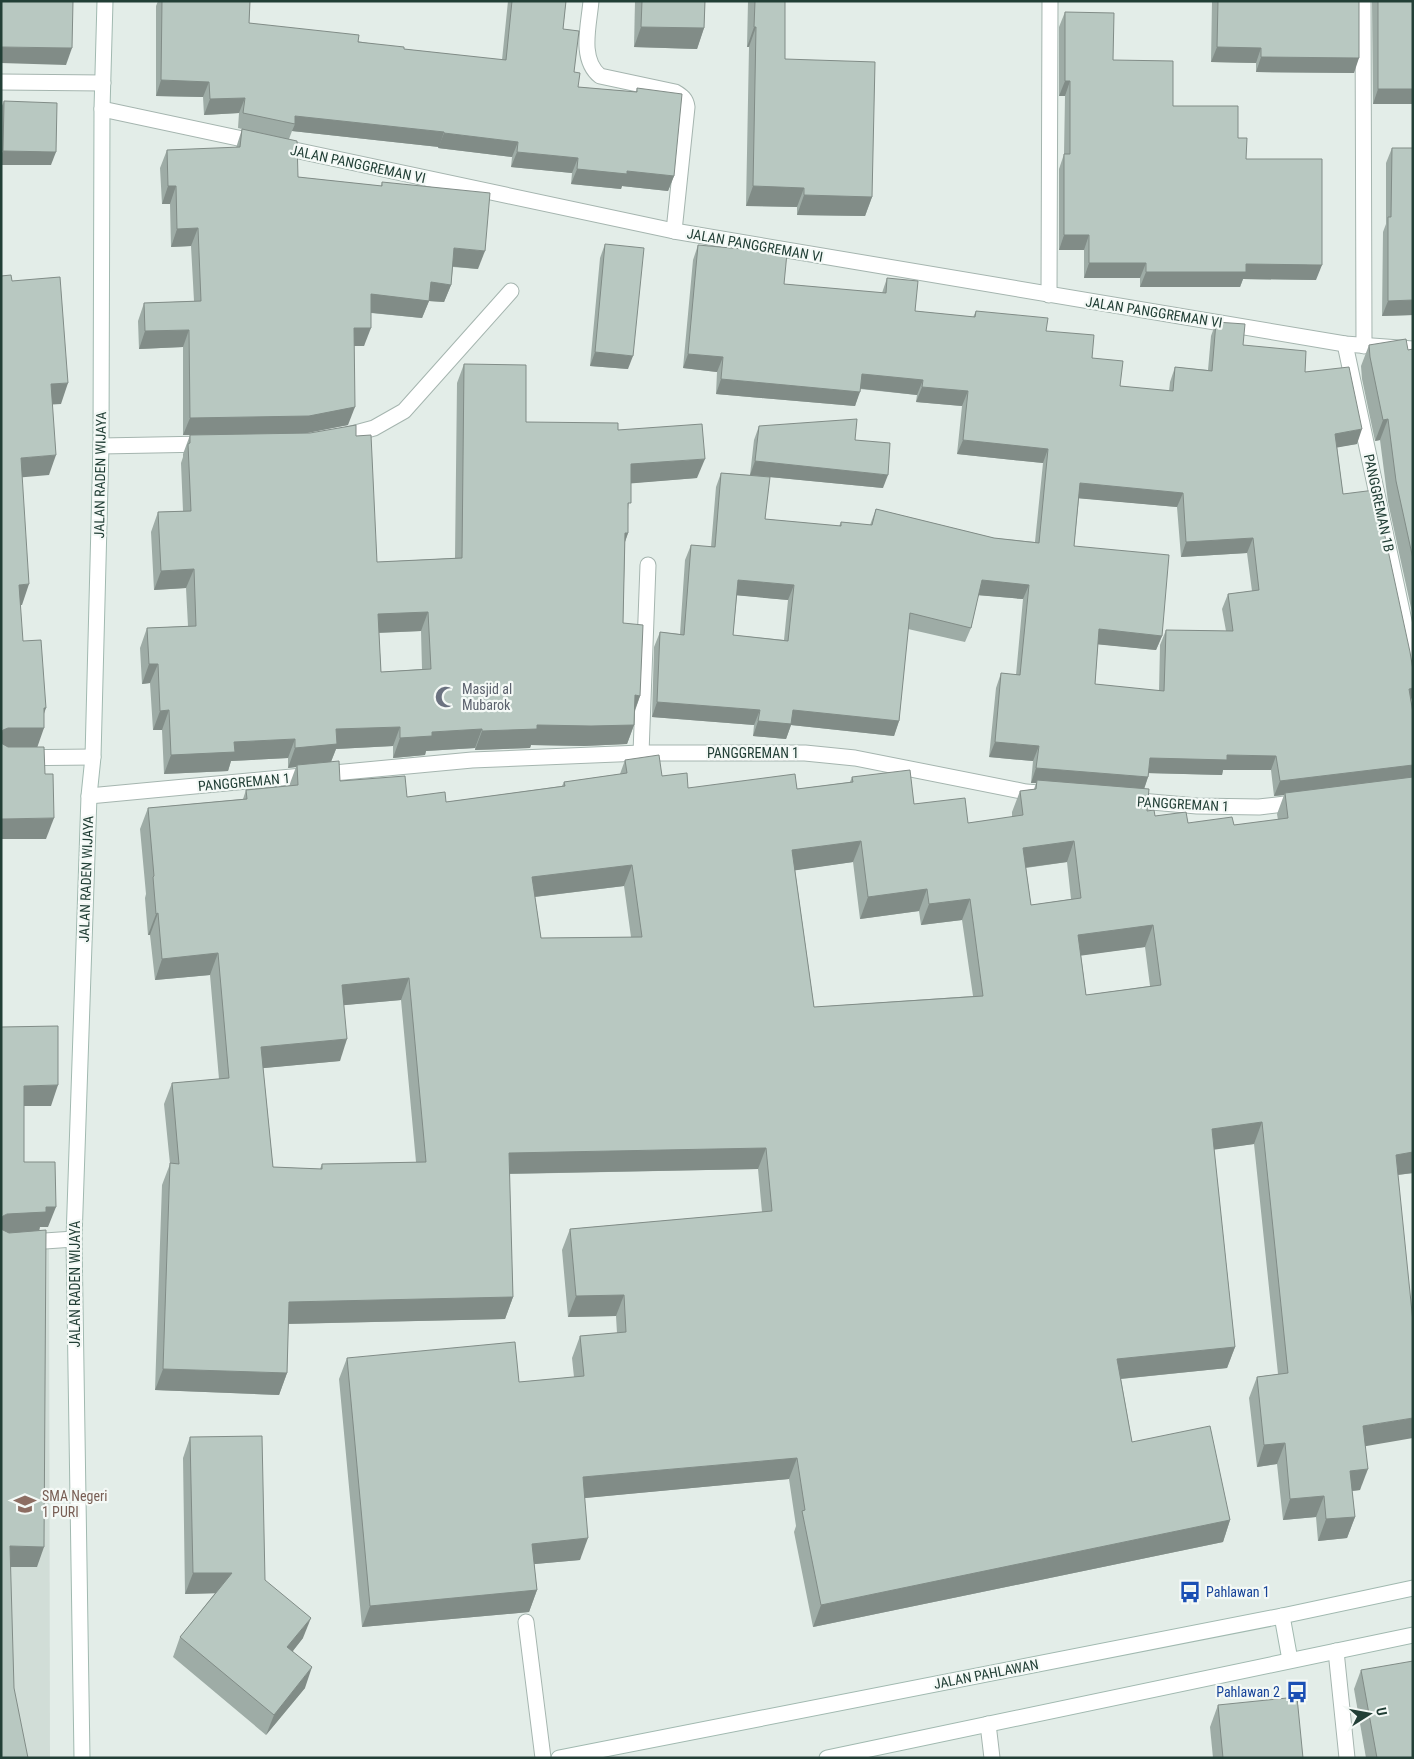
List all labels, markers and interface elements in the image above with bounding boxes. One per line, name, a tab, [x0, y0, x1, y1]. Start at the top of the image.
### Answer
street label: JALAN PANGGREMAN VI	[289, 142, 427, 186]
street label: JALAN PANGGREMAN VI	[686, 225, 824, 265]
street label: JALAN PANGGREMAN VI	[1085, 293, 1223, 331]
street label: JALAN RADEN WIJAYA	[91, 411, 109, 539]
street label: PANGGREMAN 1B	[1361, 453, 1397, 553]
place label: Masjid al Mubarok	[462, 681, 512, 713]
mosque icon: Masjid al Mubarok	[433, 684, 459, 710]
street label: PANGGREMAN 1	[707, 745, 799, 761]
street label: PANGGREMAN 1	[197, 770, 291, 794]
street label: PANGGREMAN 1	[1137, 794, 1229, 814]
street label: JALAN RADEN WIJAYA	[76, 815, 96, 943]
street label: JALAN RADEN WIJAYA	[67, 1221, 83, 1347]
place label: SMA Negeri 1 PURI	[42, 1488, 107, 1520]
school or university icon: SMA Negeri 1 PURI	[12, 1491, 38, 1517]
bus stop icon: Pahlawan 1	[1177, 1579, 1203, 1605]
place label: Pahlawan 1	[1206, 1584, 1270, 1600]
street label: JALAN PAHLAWAN	[932, 1656, 1040, 1692]
bus stop icon: Pahlawan 2	[1284, 1679, 1310, 1705]
place label: Pahlawan 2	[1216, 1684, 1280, 1700]
north arrow	[1344, 1689, 1394, 1739]
text: U	[1373, 1706, 1390, 1717]

